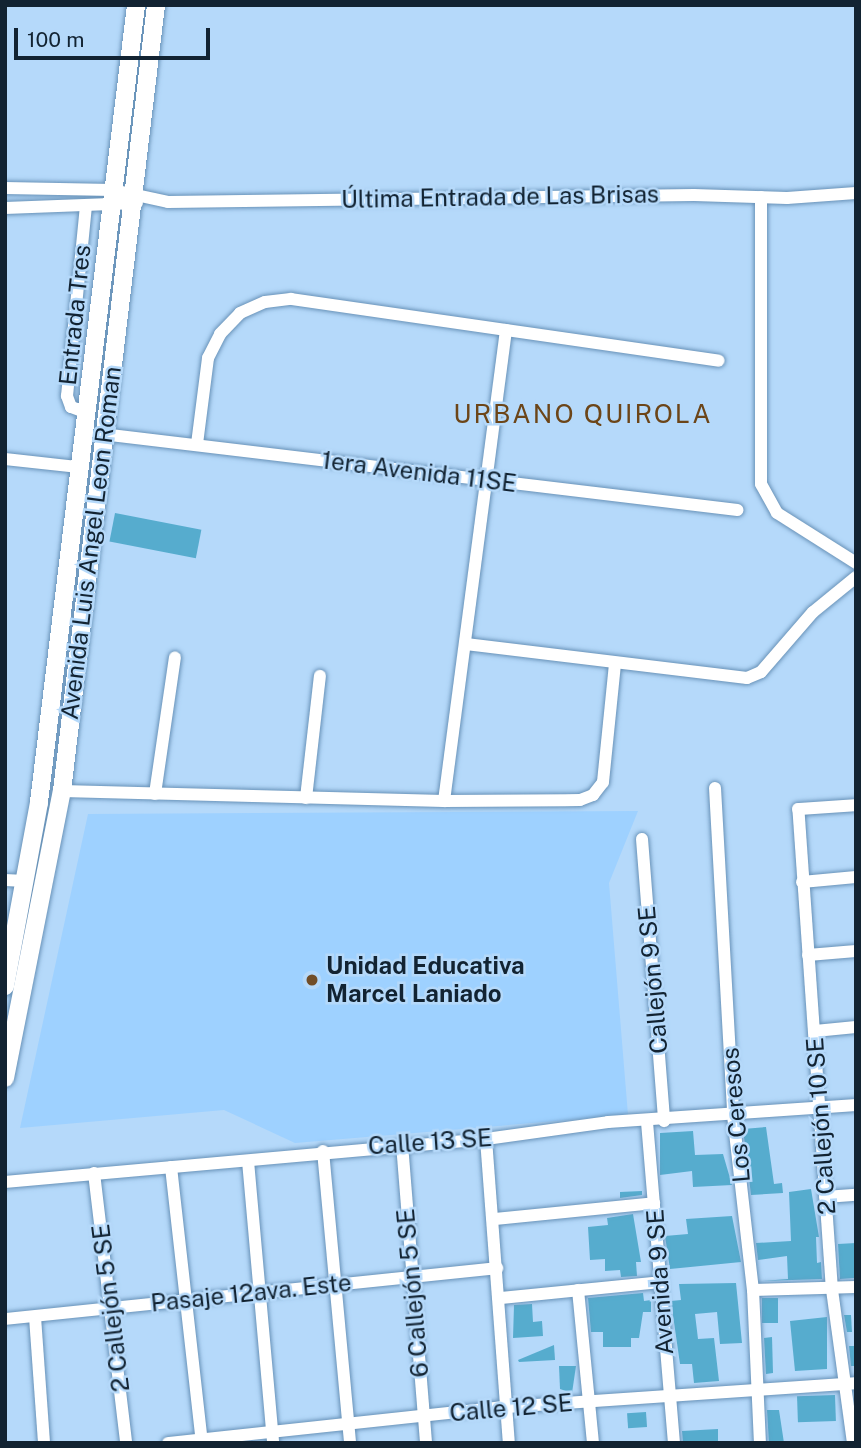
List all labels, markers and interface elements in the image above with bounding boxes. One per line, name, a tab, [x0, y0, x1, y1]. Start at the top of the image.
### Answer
scale bar	[18, 14, 214, 58]
text: 100 m	[27, 27, 84, 52]
street label: Última Entrada de Las Brisas	[341, 180, 659, 214]
street label: Entrada Tres	[53, 243, 97, 387]
street label: Avenida Luis Angel Leon Roman	[55, 365, 127, 721]
district label: URBANO QUIROLA	[455, 398, 711, 430]
street label: 1era Avenida 11SE	[320, 446, 518, 498]
street label: Callejón 9 SE	[632, 905, 674, 1055]
place label: Unidad Educativa Marcel Laniado	[326, 952, 525, 1008]
marker: Unidad Educativa Marcel Laniado	[304, 972, 320, 988]
street label: 2 Callejón 10 SE	[800, 1036, 842, 1216]
street label: Los Ceresos	[716, 1046, 756, 1184]
street label: Calle 13 SE	[367, 1123, 493, 1161]
street label: 6 Callejón 5 SE	[391, 1207, 435, 1379]
street label: Avenida 9 SE	[641, 1208, 679, 1356]
street label: 2 Callejón 5 SE	[86, 1223, 136, 1393]
street label: Pasaje 12ava. Este	[149, 1268, 353, 1318]
street label: Calle 12 SE	[448, 1388, 574, 1428]

